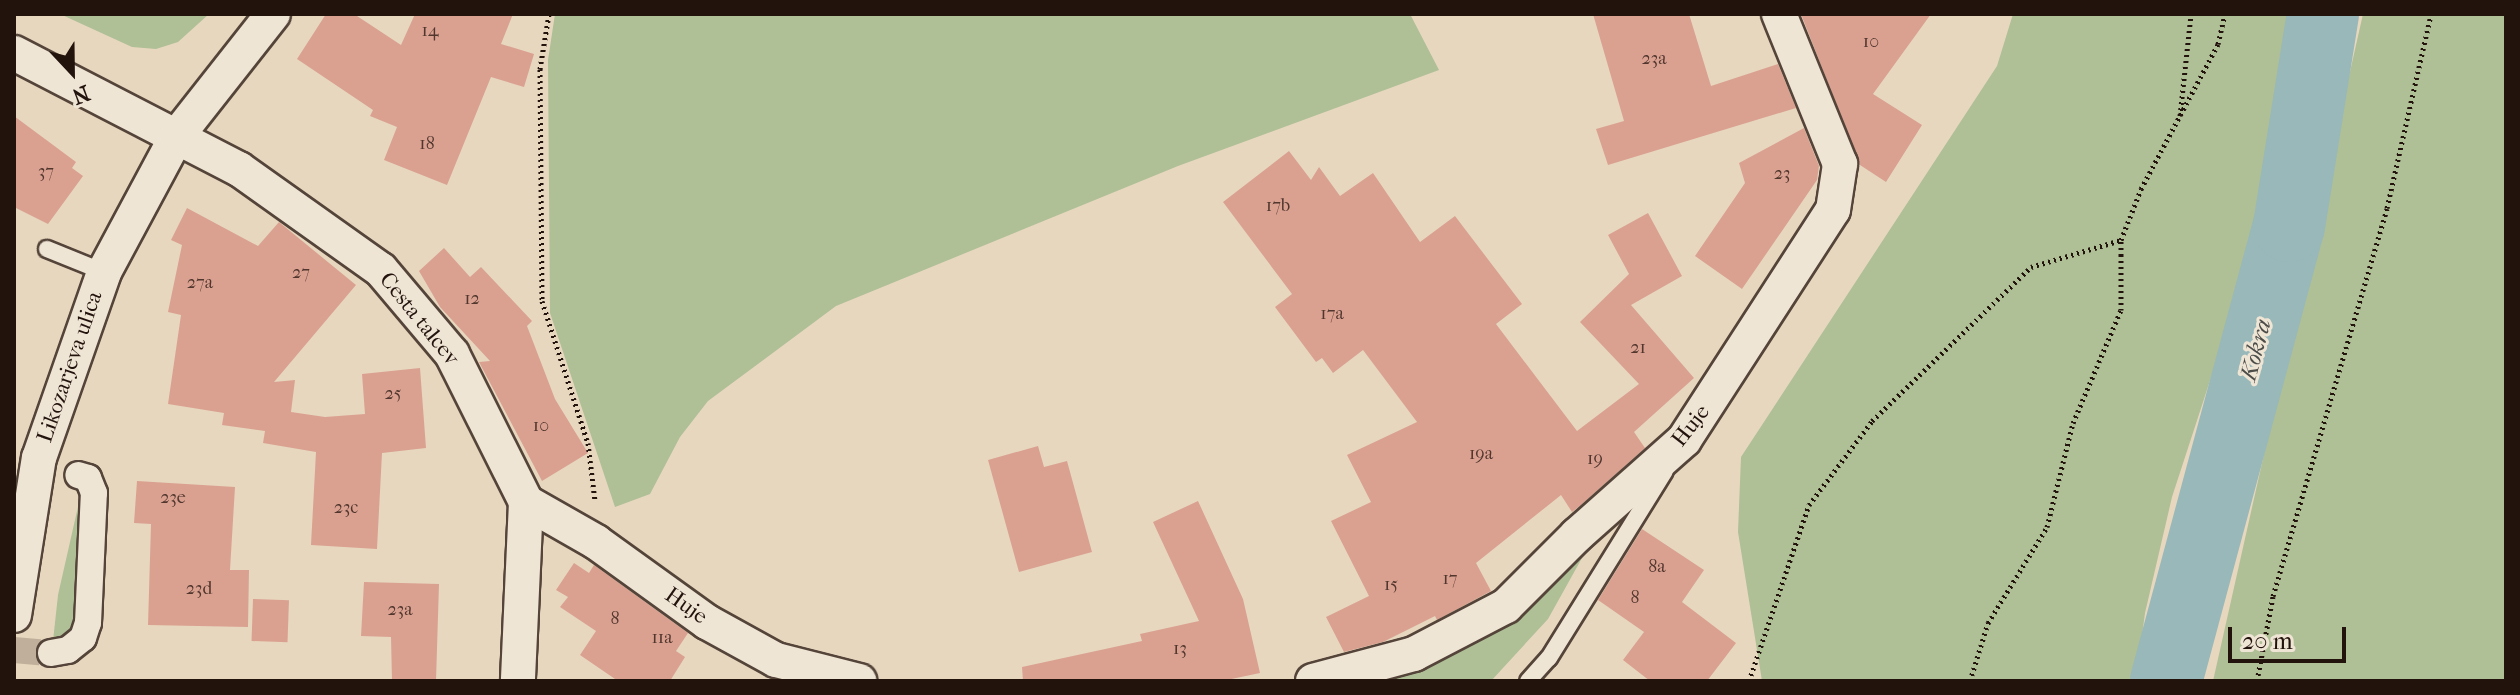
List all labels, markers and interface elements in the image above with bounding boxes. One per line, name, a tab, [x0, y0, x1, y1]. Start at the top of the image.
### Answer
house number: 14	[421, 20, 439, 42]
house number: 10	[1863, 31, 1879, 53]
north arrow	[32, 32, 112, 112]
house number: 23a	[1642, 48, 1666, 70]
text: N	[68, 79, 94, 109]
house number: 18	[419, 133, 435, 155]
house number: 37	[38, 161, 54, 183]
house number: 23	[1774, 163, 1790, 185]
house number: 17b	[1266, 195, 1290, 217]
house number: 27	[292, 262, 310, 284]
street label: Cesta talcev	[374, 267, 464, 371]
house number: 27a	[187, 272, 213, 294]
street label: Likozarjeva ulica	[32, 288, 108, 446]
house number: 12	[464, 288, 480, 310]
house number: 17a	[1320, 303, 1344, 325]
water label: Kokra	[2234, 316, 2278, 384]
house number: 21	[1630, 337, 1646, 359]
house number: 25	[384, 383, 402, 405]
street label: Huje	[1666, 400, 1716, 452]
house number: 10	[533, 415, 549, 437]
house number: 19a	[1469, 443, 1493, 465]
house number: 19	[1587, 448, 1603, 470]
house number: 23e	[160, 487, 186, 509]
house number: 23c	[334, 497, 358, 519]
house number: 8a	[1648, 556, 1666, 578]
house number: 17	[1442, 568, 1458, 590]
house number: 15	[1384, 574, 1398, 596]
house number: 23d	[186, 578, 212, 600]
street label: Huje	[660, 582, 712, 630]
house number: 8	[1630, 587, 1640, 609]
house number: 23a	[388, 599, 412, 621]
house number: 8	[610, 608, 620, 630]
scale bar	[2232, 611, 2350, 661]
house number: 11a	[651, 627, 673, 649]
text: 20 m	[2242, 627, 2293, 655]
house number: 13	[1173, 638, 1187, 660]

